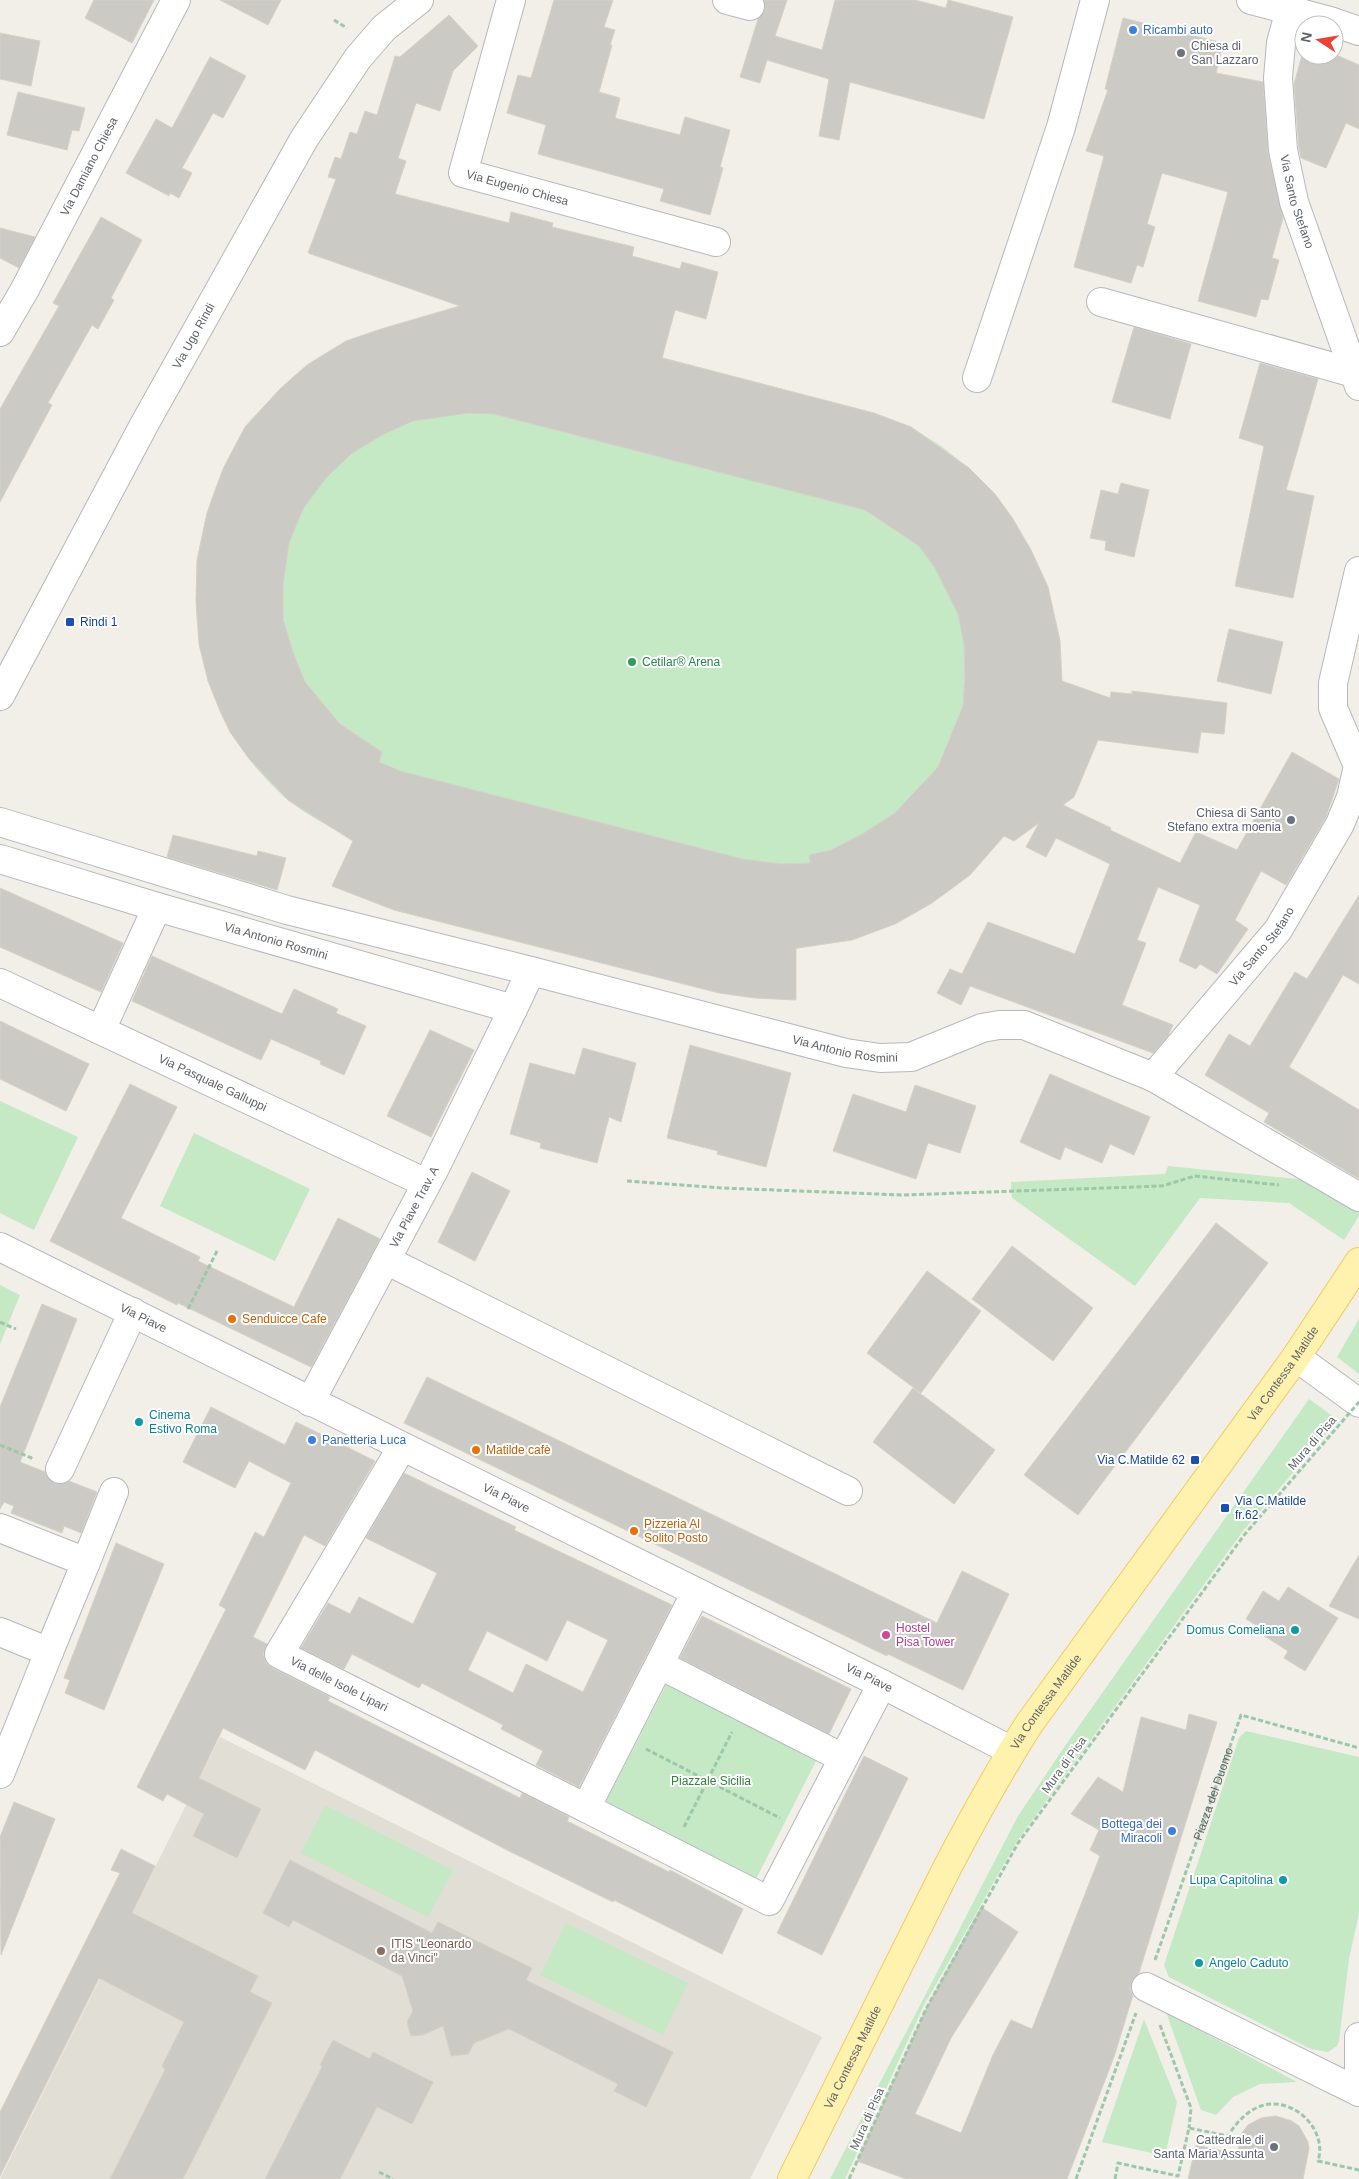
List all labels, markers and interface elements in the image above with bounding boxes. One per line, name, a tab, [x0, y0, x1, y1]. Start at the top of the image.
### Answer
north arrow	[1294, 15, 1344, 65]
place label: Ricambi auto	[1143, 23, 1213, 37]
marker: Ricambi auto	[1127, 24, 1139, 36]
text: N	[1297, 31, 1315, 44]
place label: Chiesa di San Lazzaro	[1191, 39, 1259, 67]
marker: Chiesa di San Lazzaro	[1175, 47, 1187, 59]
street label: Via Damiano Chiesa	[58, 114, 121, 218]
street label: Via Santo Stefano	[1277, 154, 1317, 251]
street label: Via Eugenio Chiesa	[465, 167, 570, 209]
street label: Via Ugo Rindi	[170, 300, 218, 371]
place label: Rindi 1	[80, 615, 118, 629]
marker: Rindi 1	[64, 616, 76, 628]
place label: Cetilar® Arena	[642, 655, 721, 669]
marker: Cetilar® Arena	[626, 656, 638, 668]
place label: Chiesa di Santo Stefano extra moenia	[1167, 806, 1281, 834]
marker: Chiesa di Santo Stefano extra moenia	[1285, 814, 1297, 826]
street label: Via Santo Stefano	[1226, 904, 1297, 989]
street label: Via Antonio Rosmini	[223, 919, 329, 963]
street label: Via Antonio Rosmini	[791, 1032, 898, 1065]
street label: Via Pasquale Galluppi	[156, 1051, 269, 1114]
street label: Via Piave Trav. A	[387, 1164, 442, 1250]
street label: Via Piave	[118, 1301, 169, 1336]
place label: Senduicce Cafe	[242, 1312, 327, 1326]
marker: Senduicce Cafe	[226, 1313, 238, 1325]
street label: Via Contessa Matilde	[1245, 1323, 1322, 1424]
place label: Cinema Estivo Roma	[149, 1408, 217, 1436]
street label: Mura di Pisa	[1285, 1413, 1339, 1473]
marker: Cinema Estivo Roma	[133, 1416, 145, 1428]
place label: Panetteria Luca	[322, 1433, 406, 1447]
marker: Panetteria Luca	[306, 1434, 318, 1446]
place label: Matilde cafè	[486, 1443, 551, 1457]
marker: Matilde cafè	[470, 1444, 482, 1456]
place label: Via C.Matilde 62	[1097, 1453, 1185, 1467]
marker: Via C.Matilde 62	[1189, 1454, 1201, 1466]
street label: Via Piave	[481, 1480, 532, 1515]
place label: Via C.Matilde fr.62	[1235, 1494, 1306, 1522]
marker: Via C.Matilde fr.62	[1219, 1502, 1231, 1514]
place label: Pizzeria Al Solito Posto	[644, 1517, 708, 1545]
marker: Pizzeria Al Solito Posto	[628, 1525, 640, 1537]
place label: Hostel Pisa Tower	[896, 1621, 954, 1649]
place label: Domus Comeliana	[1186, 1623, 1285, 1637]
marker: Domus Comeliana	[1289, 1624, 1301, 1636]
marker: Hostel Pisa Tower	[880, 1629, 892, 1641]
street label: Via Contessa Matilde	[1008, 1651, 1085, 1752]
street label: Via delle Isole Lipari	[288, 1654, 390, 1714]
street label: Via Piave	[843, 1660, 895, 1695]
street label: Mura di Pisa	[1039, 1734, 1089, 1796]
street label: Piazza del Duomo	[1191, 1745, 1236, 1842]
park label: Piazzale Sicilia	[671, 1774, 751, 1788]
place label: Bottega dei Miracoli	[1101, 1817, 1162, 1845]
marker: Bottega dei Miracoli	[1166, 1825, 1178, 1837]
place label: Lupa Capitolina	[1190, 1873, 1273, 1887]
marker: Lupa Capitolina	[1277, 1874, 1289, 1886]
place label: ITIS "Leonardo da Vinci"	[391, 1937, 472, 1965]
marker: ITIS "Leonardo da Vinci"	[375, 1945, 387, 1957]
place label: Angelo Caduto	[1209, 1956, 1289, 1970]
marker: Angelo Caduto	[1193, 1957, 1205, 1969]
street label: Via Contessa Matilde	[821, 2003, 884, 2111]
street label: Mura di Pisa	[847, 2085, 887, 2152]
place label: Cattedrale di Santa Maria Assunta	[1153, 2133, 1264, 2161]
marker: Cattedrale di Santa Maria Assunta	[1268, 2141, 1280, 2153]

